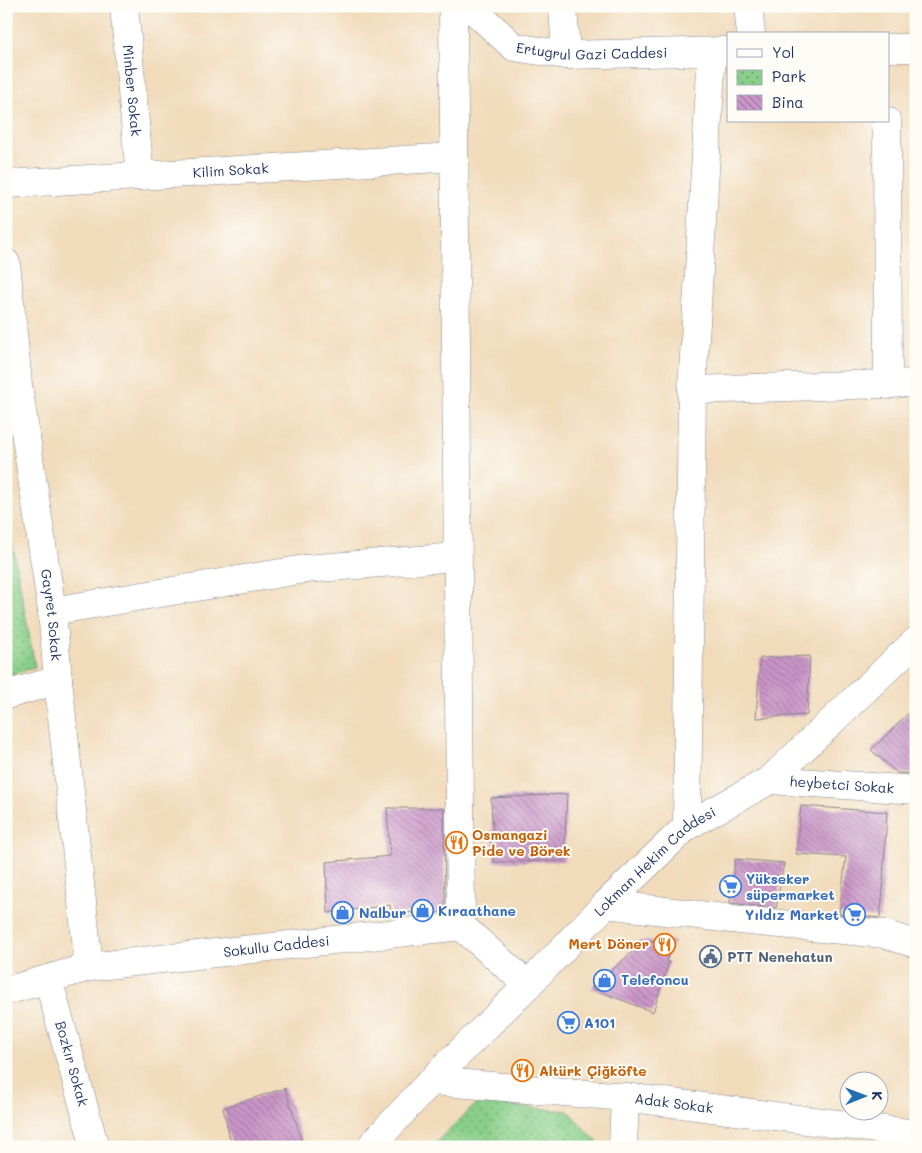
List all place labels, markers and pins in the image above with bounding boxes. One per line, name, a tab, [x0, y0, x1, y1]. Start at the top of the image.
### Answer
place label: Osmangazi Pide ve Börek	[472, 825, 571, 860]
restaurant icon: Osmangazi Pide ve Börek	[444, 831, 468, 855]
place label: Yükseker süpermarket	[746, 869, 835, 904]
supermarket icon: Yükseker süpermarket	[718, 875, 742, 899]
shop icon: Kıraathane	[410, 899, 434, 923]
shop icon: Nalbur	[331, 901, 355, 925]
place label: Kıraathane	[438, 901, 516, 920]
place label: Nalbur	[359, 903, 406, 922]
supermarket icon: Yıldız Market	[843, 903, 867, 927]
place label: Yıldız Market	[745, 905, 839, 924]
restaurant icon: Mert Döner	[653, 932, 677, 956]
place label: Mert Döner	[569, 934, 649, 953]
public building icon: PTT Nenehatun	[699, 945, 723, 969]
place label: PTT Nenehatun	[727, 947, 833, 966]
shop icon: Telefoncu	[593, 968, 617, 992]
place label: Telefoncu	[621, 970, 689, 989]
supermarket icon: A101	[556, 1011, 580, 1035]
place label: A101	[584, 1013, 615, 1032]
restaurant icon: Altürk Çiğköfte	[511, 1059, 535, 1083]
place label: Altürk Çiğköfte	[539, 1061, 647, 1080]

